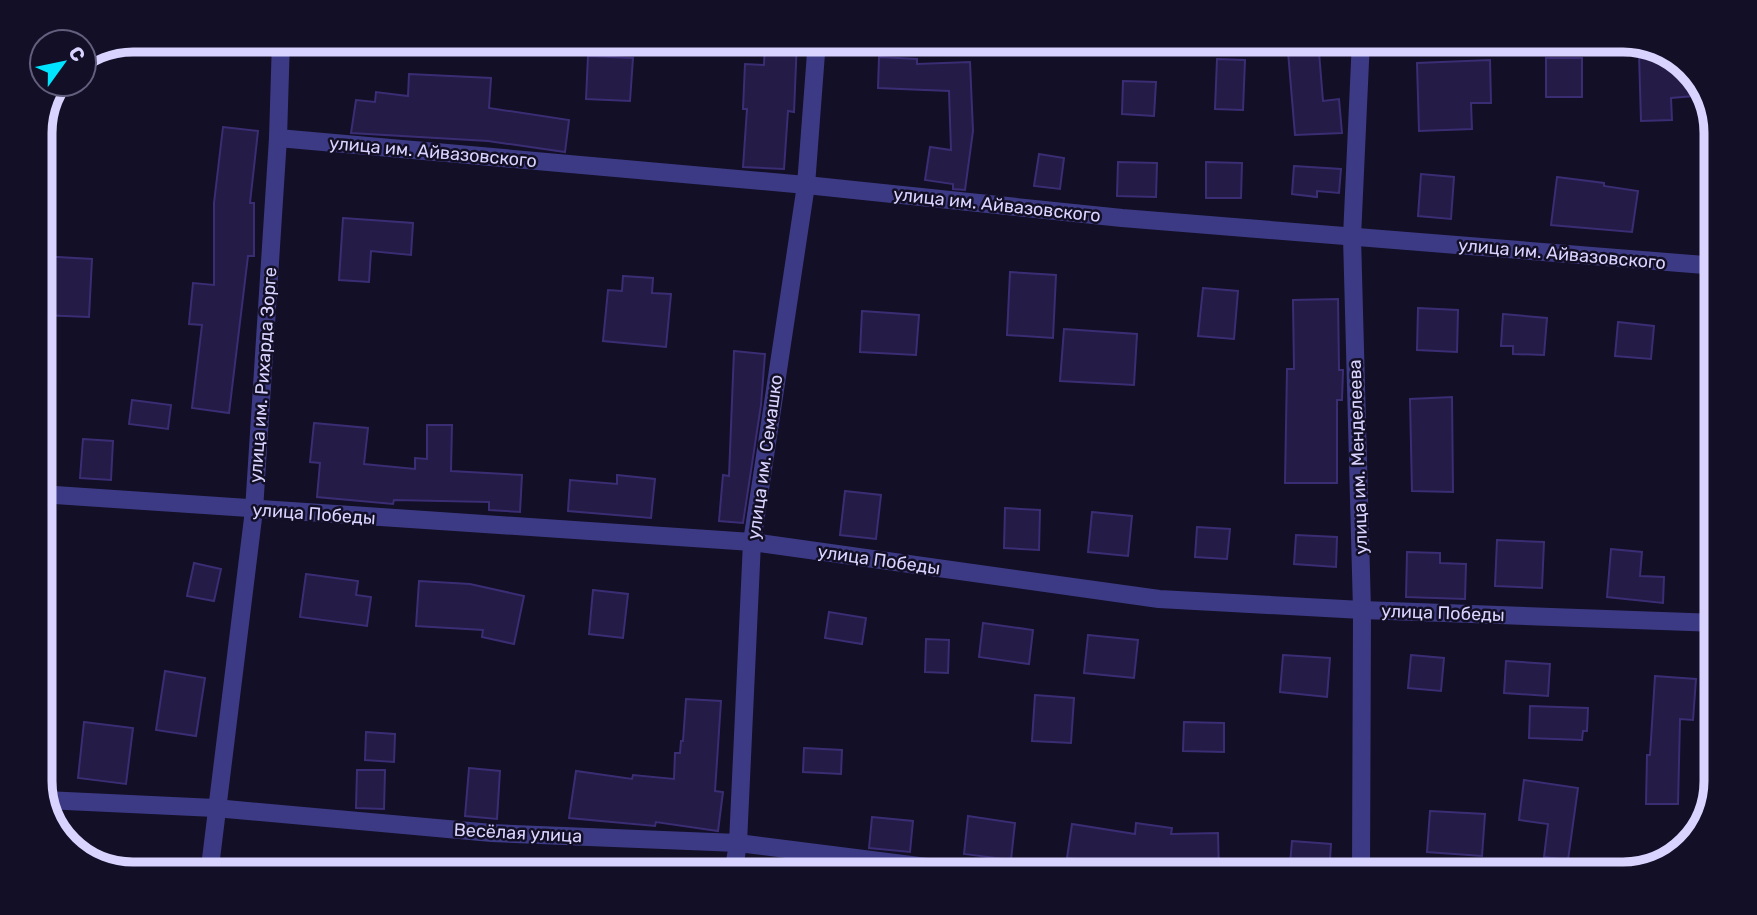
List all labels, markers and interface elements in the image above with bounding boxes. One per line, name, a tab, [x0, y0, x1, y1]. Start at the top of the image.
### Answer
north arrow	[28, 28, 98, 98]
text: С	[64, 42, 90, 66]
street label: улица им. Айвазовского	[328, 132, 538, 172]
street label: улица им. Айвазовского	[892, 183, 1102, 227]
street label: улица им. Айвазовского	[1457, 234, 1667, 274]
street label: улица им. Рихарда Зорге	[244, 266, 282, 484]
street label: улица им. Менделеева	[1344, 359, 1372, 555]
street label: улица им. Семашко	[743, 373, 787, 541]
street label: улица Победы	[252, 499, 376, 529]
street label: улица Победы	[816, 541, 942, 579]
street label: улица Победы	[1381, 600, 1505, 626]
street label: Весёлая улица	[453, 819, 583, 847]

